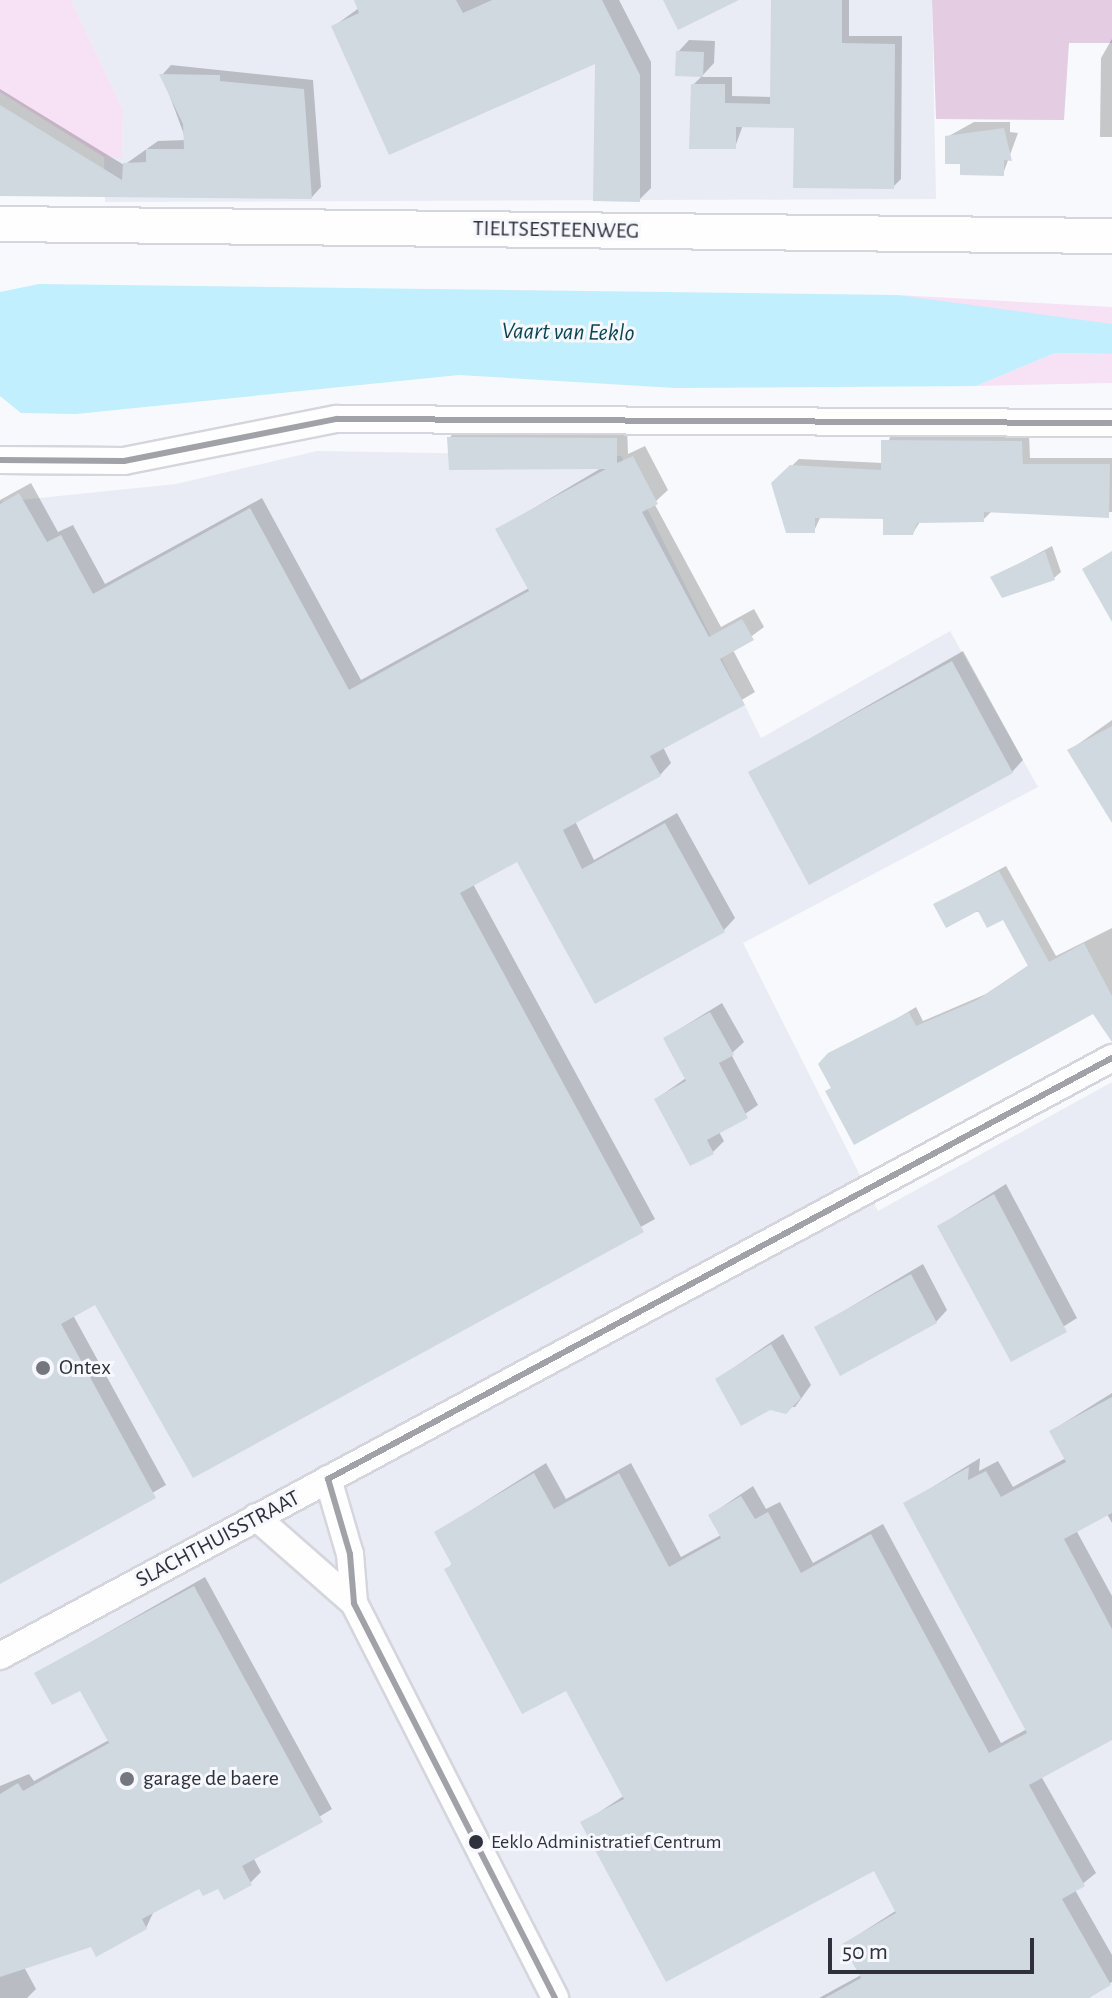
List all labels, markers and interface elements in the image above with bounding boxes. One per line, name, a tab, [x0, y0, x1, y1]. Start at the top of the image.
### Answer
street label: TIELTSESTEENWEG	[473, 215, 639, 245]
water label: Vaart van Eeklo	[501, 317, 635, 349]
place label: Ontex	[59, 1355, 111, 1381]
marker: Ontex	[34, 1359, 52, 1377]
street label: SLACHTHUISSTRAAT	[131, 1485, 305, 1593]
place label: garage de baere	[143, 1766, 279, 1792]
marker: garage de baere	[118, 1770, 136, 1788]
place label: Eeklo Administratief Centrum	[491, 1830, 722, 1854]
marker: Eeklo Administratief Centrum	[468, 1834, 484, 1850]
scale bar	[832, 1922, 1038, 1972]
text: 50 m	[842, 1940, 888, 1964]

